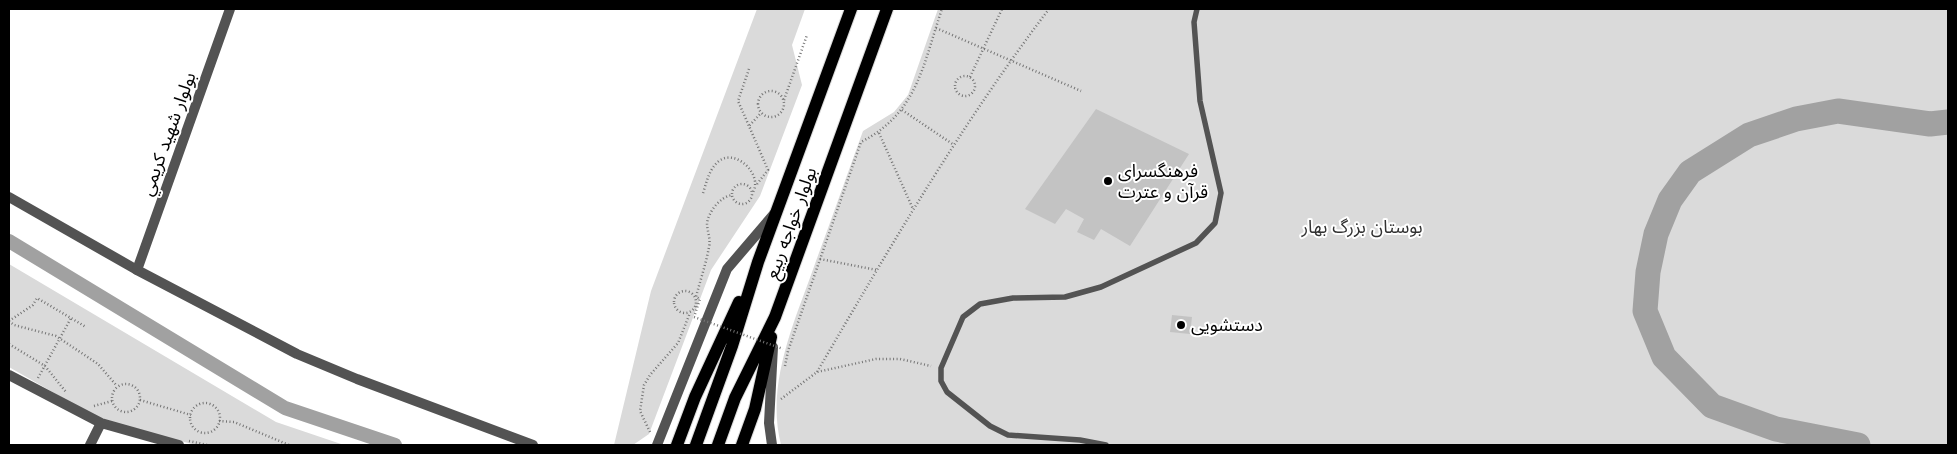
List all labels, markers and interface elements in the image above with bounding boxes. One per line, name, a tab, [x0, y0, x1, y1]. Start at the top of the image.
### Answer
street label: بولوار شهيد كريمي	[136, 70, 203, 200]
place label: فرهنگسرای قرآن و عترت	[1118, 161, 1208, 203]
street label: بولوار خواجه ربیع	[762, 164, 824, 283]
marker: فرهنگسرای قرآن و عترت	[1102, 175, 1114, 187]
park label: بوستان بزرگ بهار	[1300, 217, 1423, 238]
place label: دستشویی	[1191, 315, 1263, 336]
marker: دستشویی	[1175, 319, 1187, 331]

